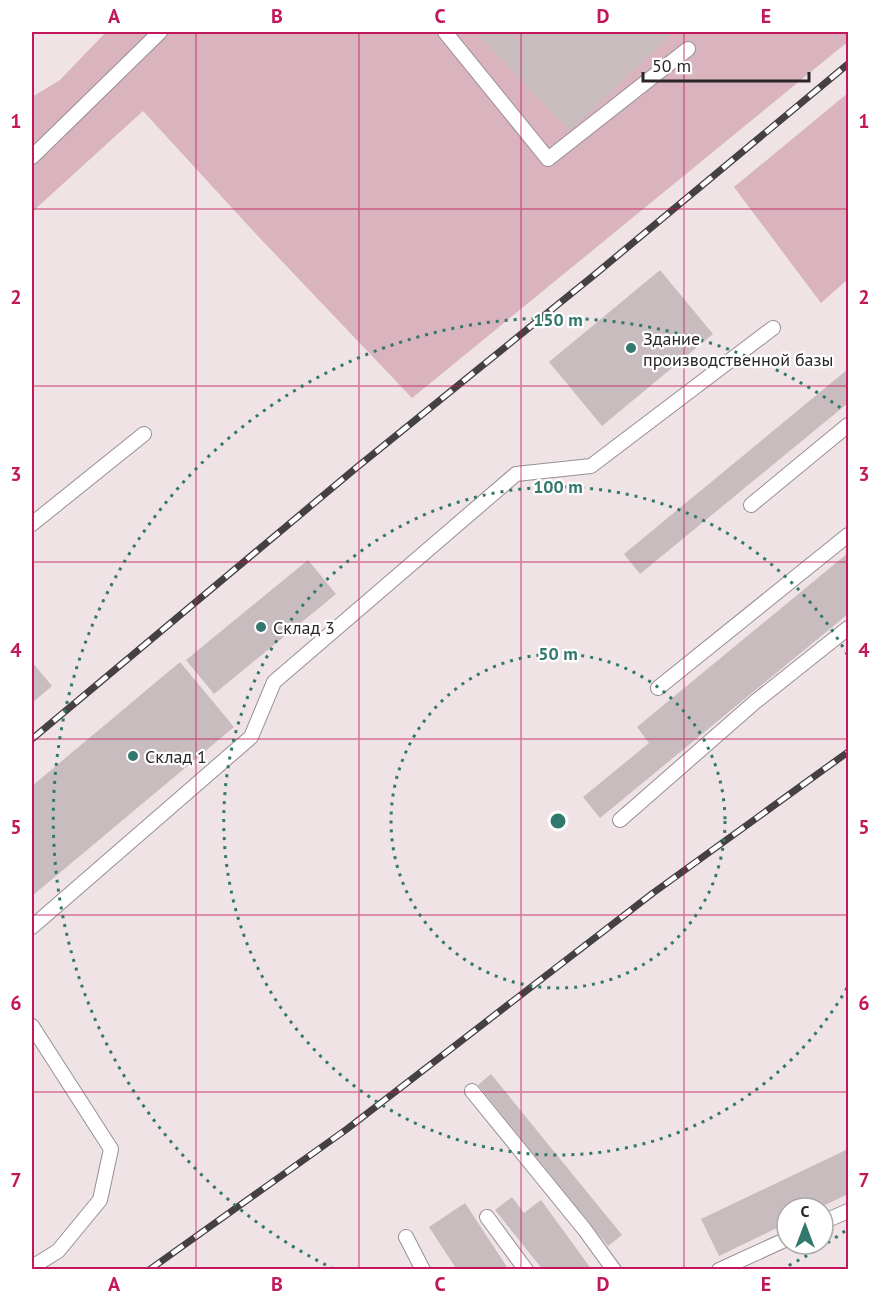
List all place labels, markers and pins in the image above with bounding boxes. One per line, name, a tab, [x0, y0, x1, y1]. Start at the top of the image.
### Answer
place label: Здание производственной базы	[643, 327, 833, 371]
marker: Здание производственной базы	[624, 341, 638, 355]
place label: Склад 3	[273, 616, 335, 639]
marker: Склад 3	[254, 620, 268, 634]
place label: Склад 1	[145, 745, 207, 768]
marker: Склад 1	[126, 749, 140, 763]
centre of rings	[548, 811, 568, 831]

